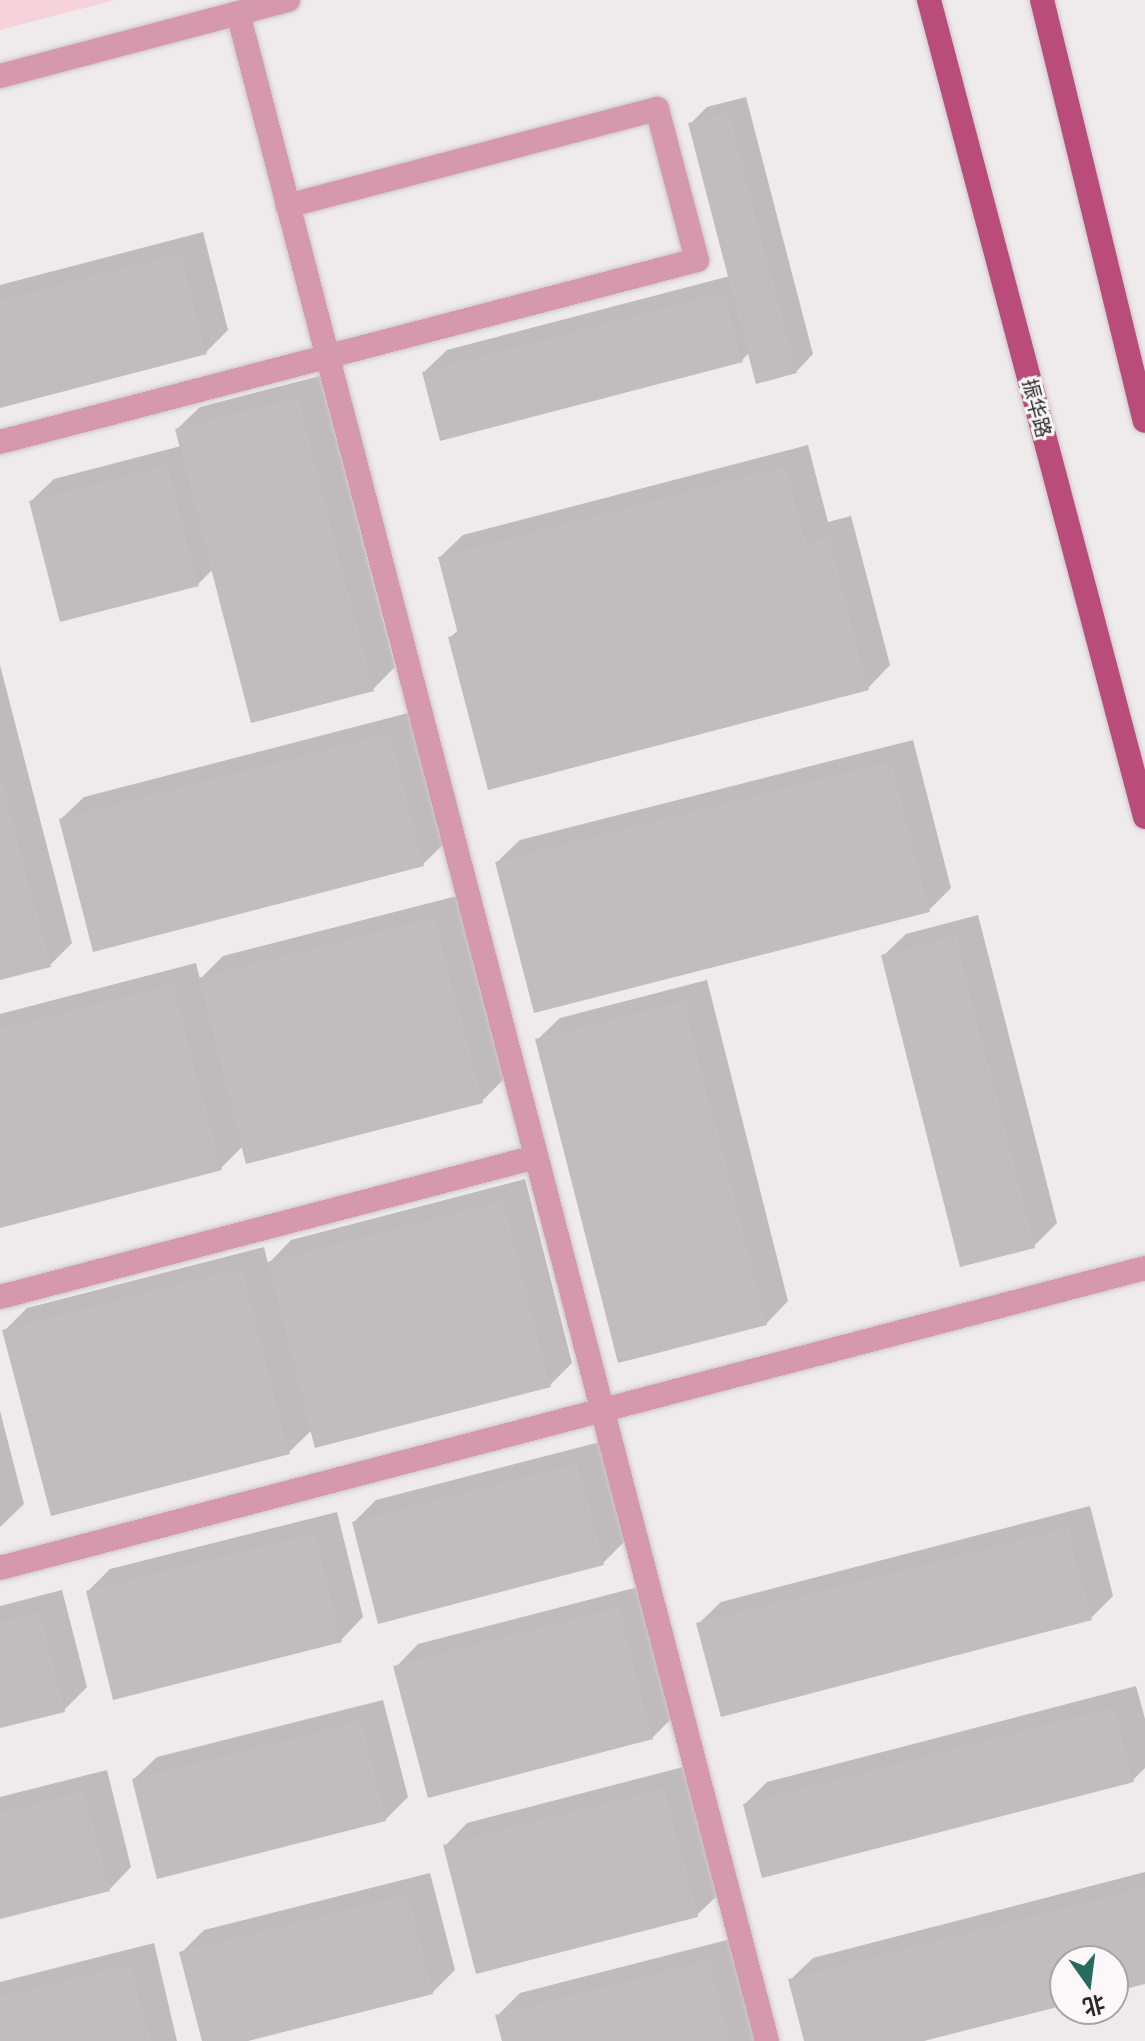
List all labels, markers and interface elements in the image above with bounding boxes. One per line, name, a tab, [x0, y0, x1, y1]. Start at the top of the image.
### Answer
street label: 振华路	[1018, 376, 1056, 440]
north arrow	[1049, 1945, 1129, 2025]
text: 北	[1081, 1991, 1108, 2022]

